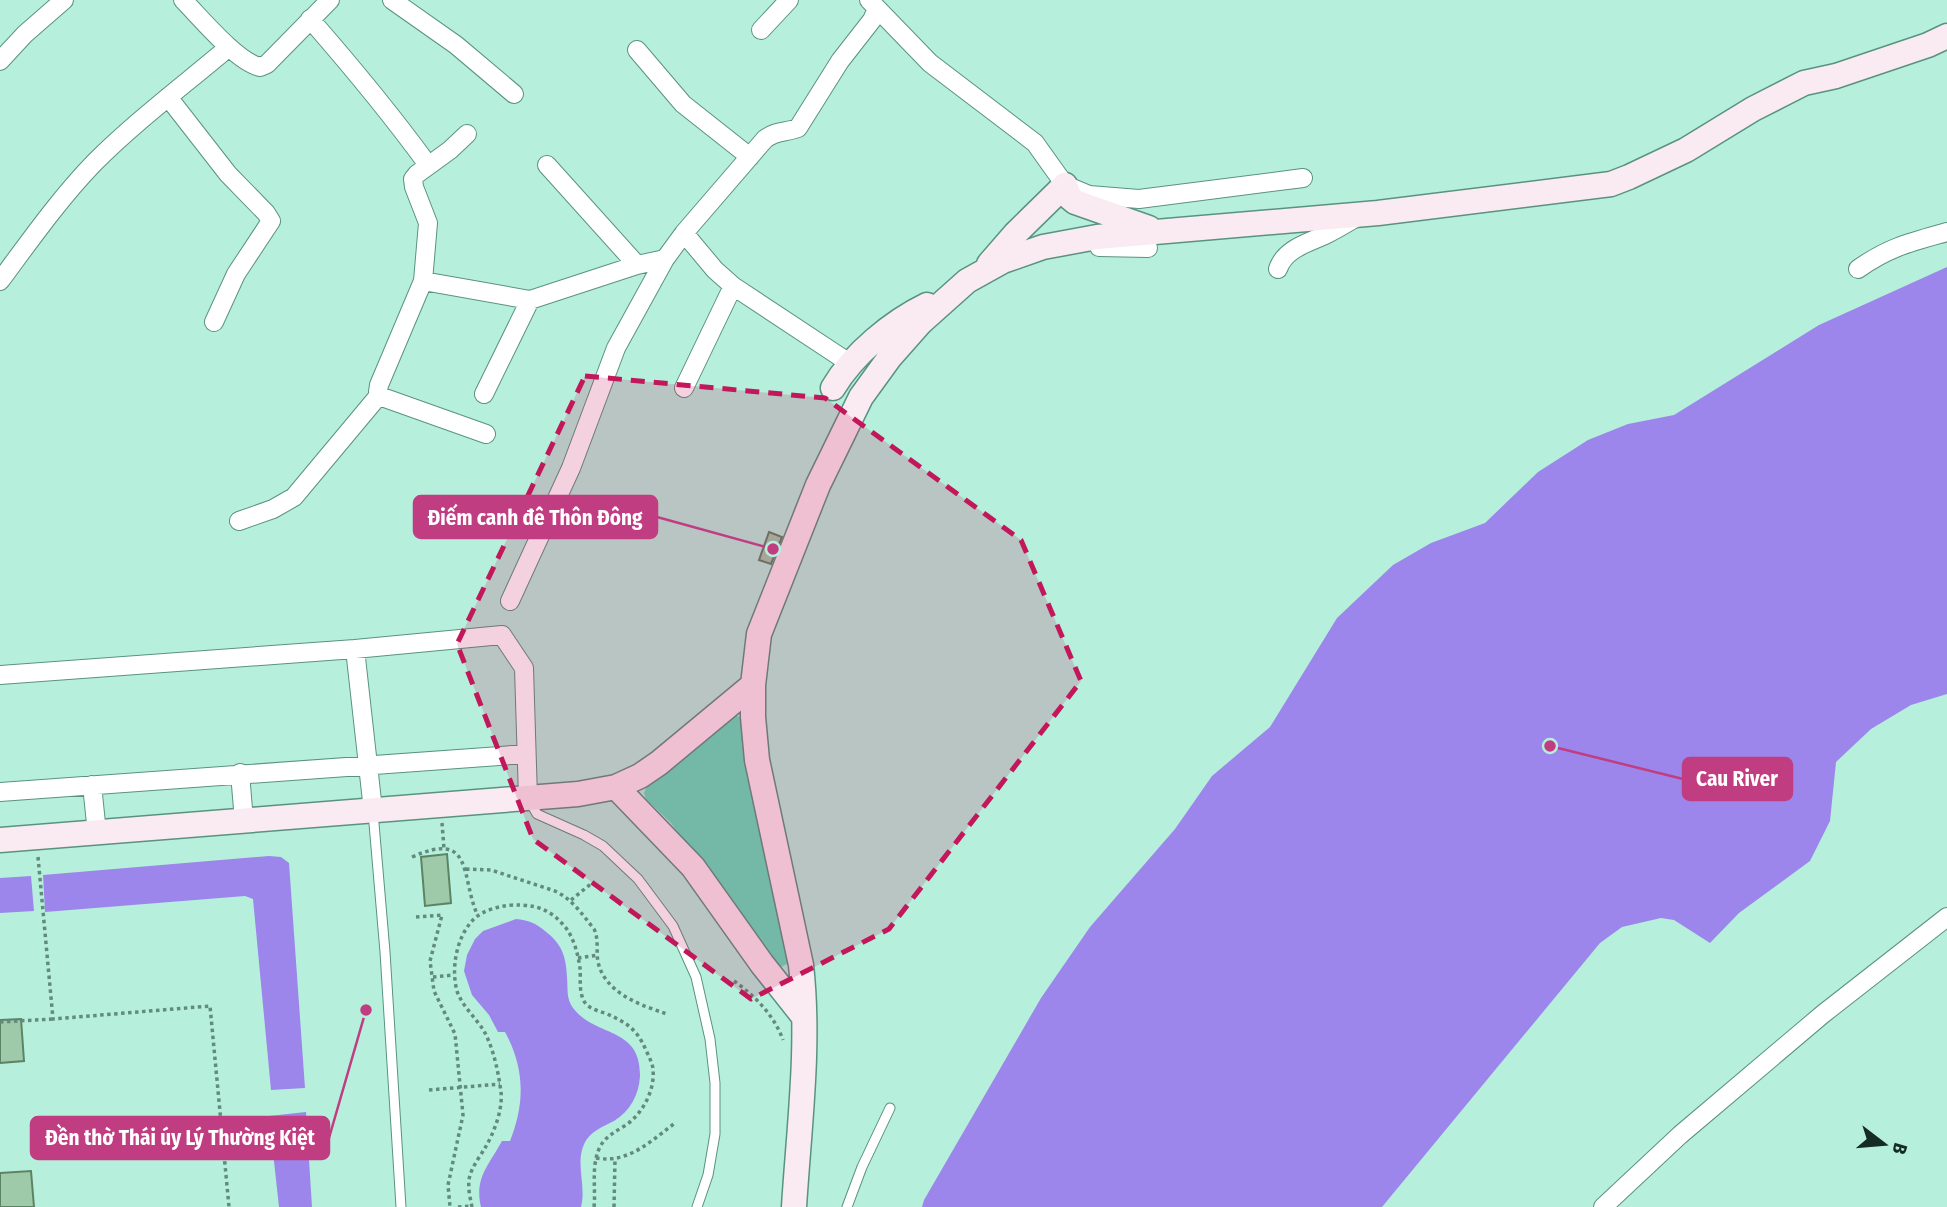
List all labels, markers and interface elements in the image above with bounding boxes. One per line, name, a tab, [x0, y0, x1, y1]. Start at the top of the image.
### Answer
callout: Điếm canh đê Thôn Đông	[414, 496, 657, 538]
text: Điếm canh đê Thôn Đông	[427, 503, 643, 531]
callout: Cau River	[1683, 758, 1792, 800]
text: Cau River	[1696, 766, 1778, 792]
north arrow	[1849, 1109, 1919, 1179]
callout: Đền thờ Thái úy Lý Thường Kiệt	[31, 1117, 329, 1159]
text: Đền thờ Thái úy Lý Thường Kiệt	[45, 1123, 316, 1151]
text: B	[1887, 1140, 1912, 1157]

